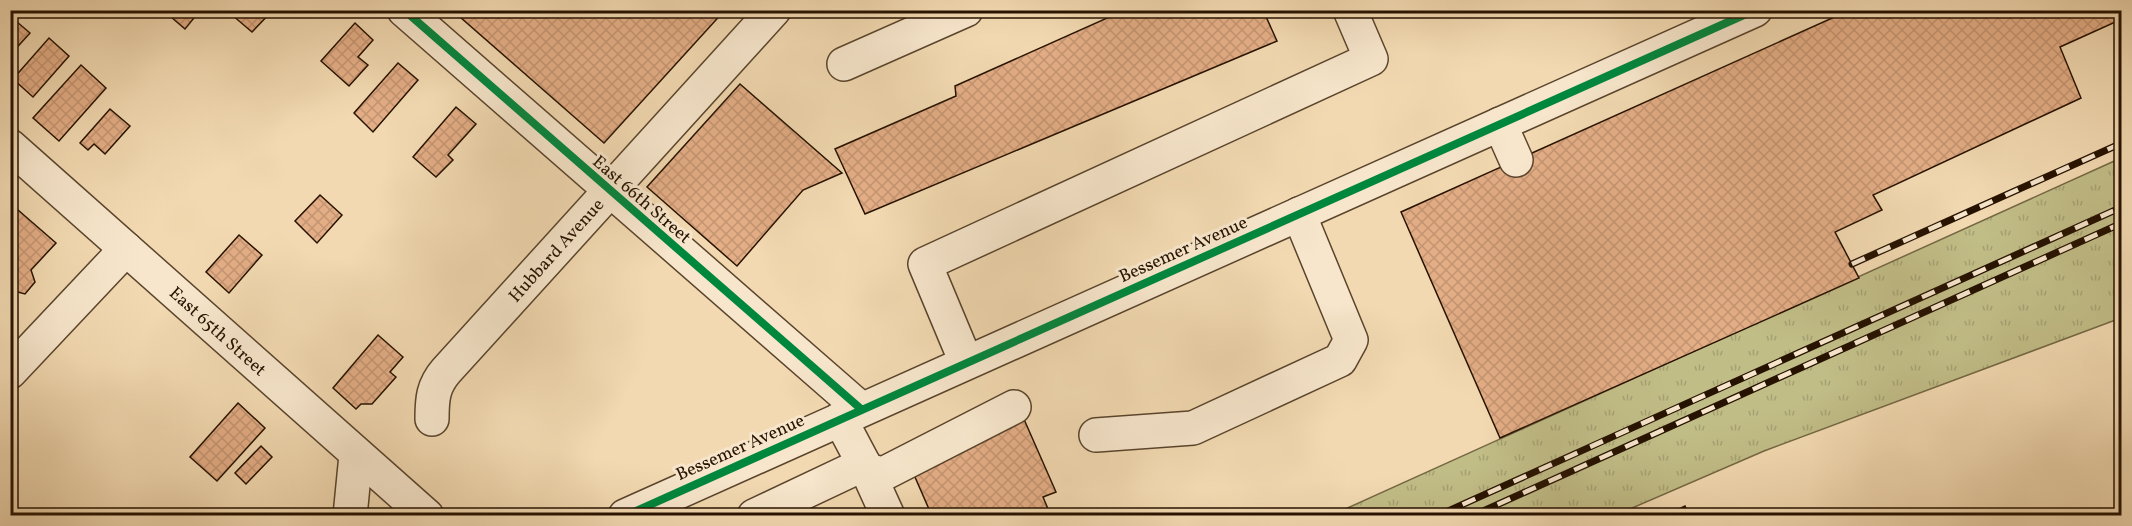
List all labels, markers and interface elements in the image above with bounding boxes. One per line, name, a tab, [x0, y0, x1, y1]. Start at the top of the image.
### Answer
street label: East 66th Street	[586, 150, 696, 250]
street label: Hubbard Avenue	[504, 193, 611, 309]
street label: Bessemer Avenue	[1115, 211, 1252, 290]
street label: East 65th Street	[163, 282, 271, 383]
street label: Bessemer Avenue	[672, 409, 809, 488]

